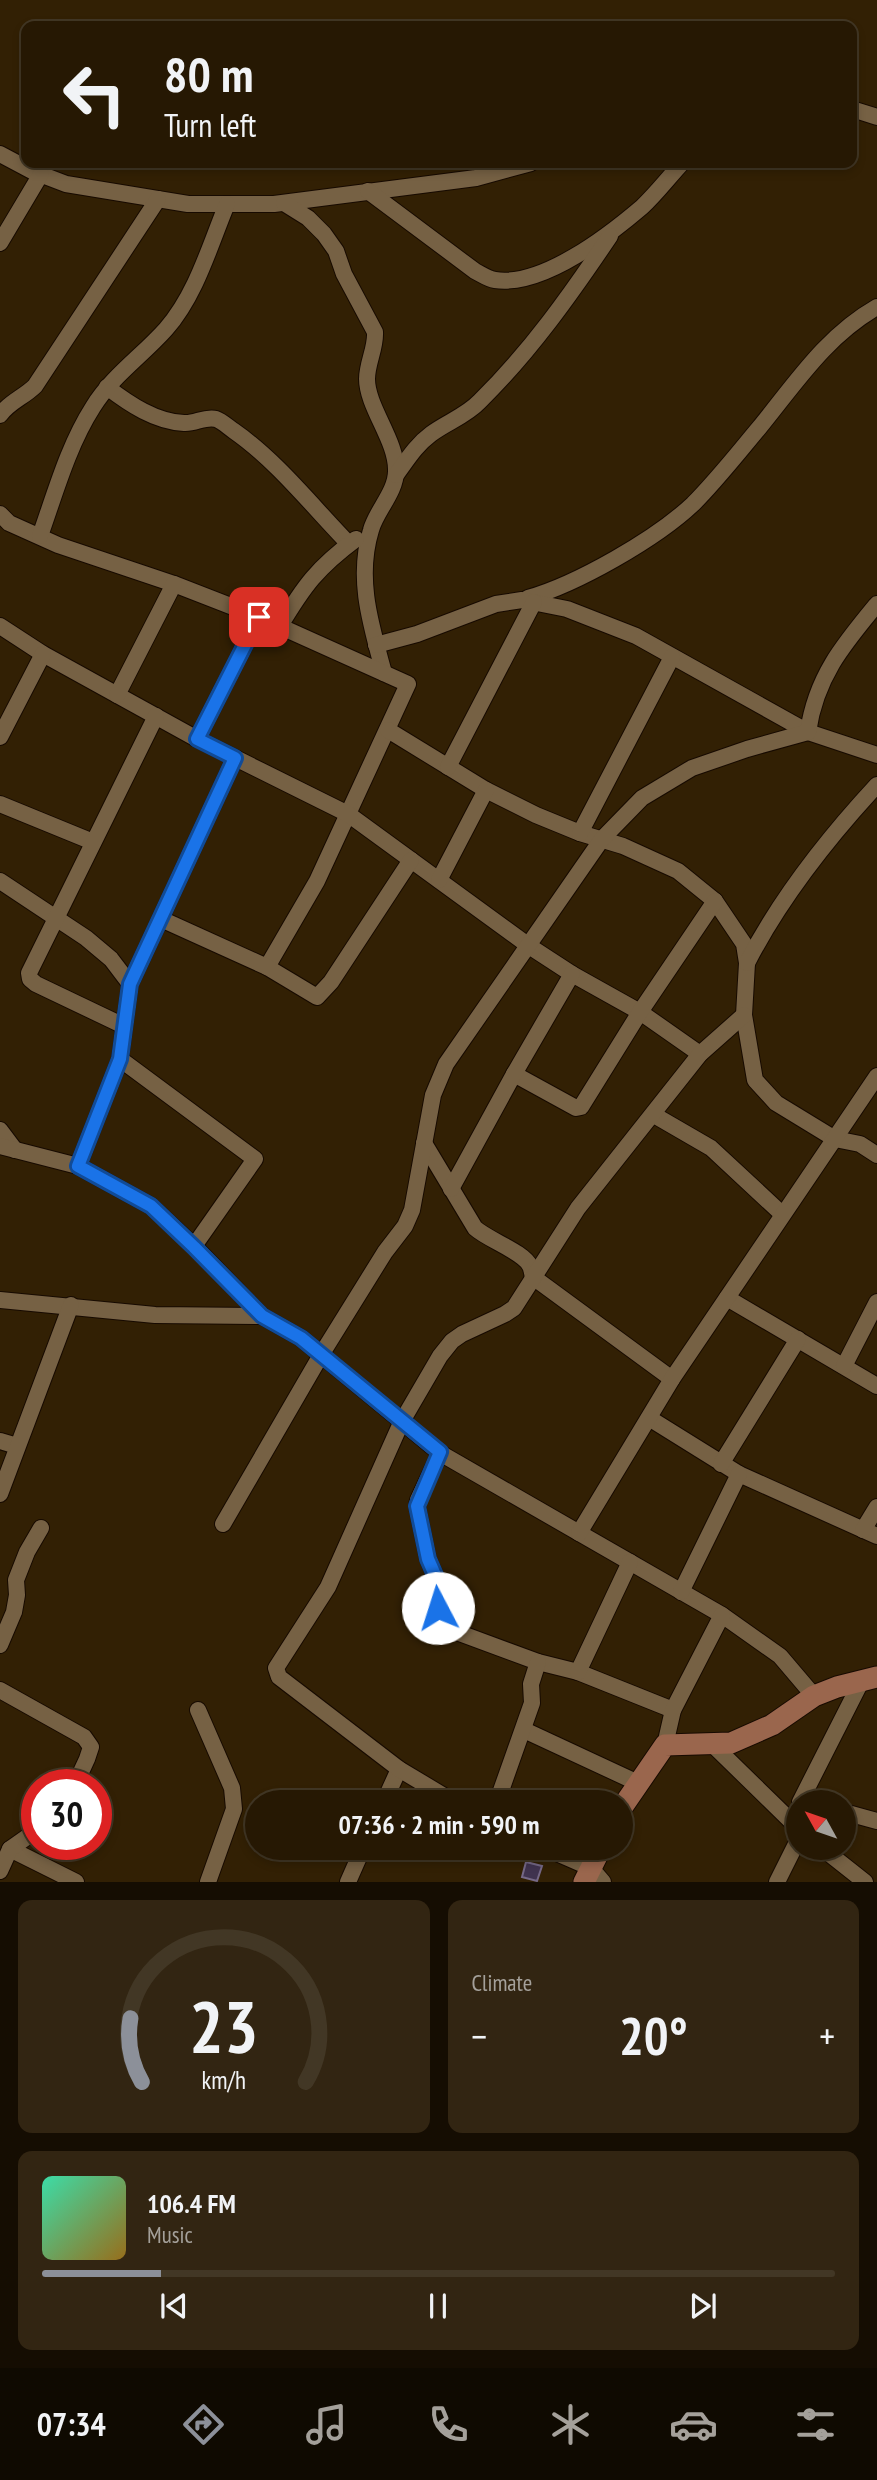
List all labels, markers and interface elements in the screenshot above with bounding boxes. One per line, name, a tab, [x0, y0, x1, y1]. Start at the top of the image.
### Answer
text: 80 m	[164, 42, 253, 106]
icon: left	[49, 49, 140, 140]
text: Turn left	[164, 104, 256, 146]
pin	[229, 587, 289, 647]
icon: arrive	[240, 598, 278, 636]
position arrow	[401, 1571, 475, 1645]
speed limit sign: 30	[21, 1769, 112, 1860]
north arrow	[786, 1790, 856, 1860]
map controls	[786, 1790, 856, 1860]
text: 07:36 · 2 min · 590 m	[339, 1808, 539, 1841]
text: Climate	[472, 1968, 532, 1997]
text: 23	[189, 1979, 259, 2073]
text: 20°	[619, 2002, 688, 2069]
text: −	[472, 2011, 487, 2060]
text: +	[819, 2011, 835, 2060]
text: km/h	[202, 2064, 246, 2096]
text: 106.4 FM	[147, 2187, 236, 2220]
text: Music	[147, 2220, 193, 2249]
icon: previous	[155, 2287, 193, 2325]
icon: pause	[419, 2287, 457, 2325]
icon: next	[684, 2287, 722, 2325]
icon: directions	[179, 2400, 228, 2449]
icon: music	[302, 2400, 351, 2449]
icon: phone	[424, 2400, 473, 2449]
icon: climate	[546, 2400, 595, 2449]
icon: car	[669, 2400, 718, 2449]
icon: filters	[791, 2400, 840, 2449]
text: 07:34	[37, 2403, 106, 2445]

